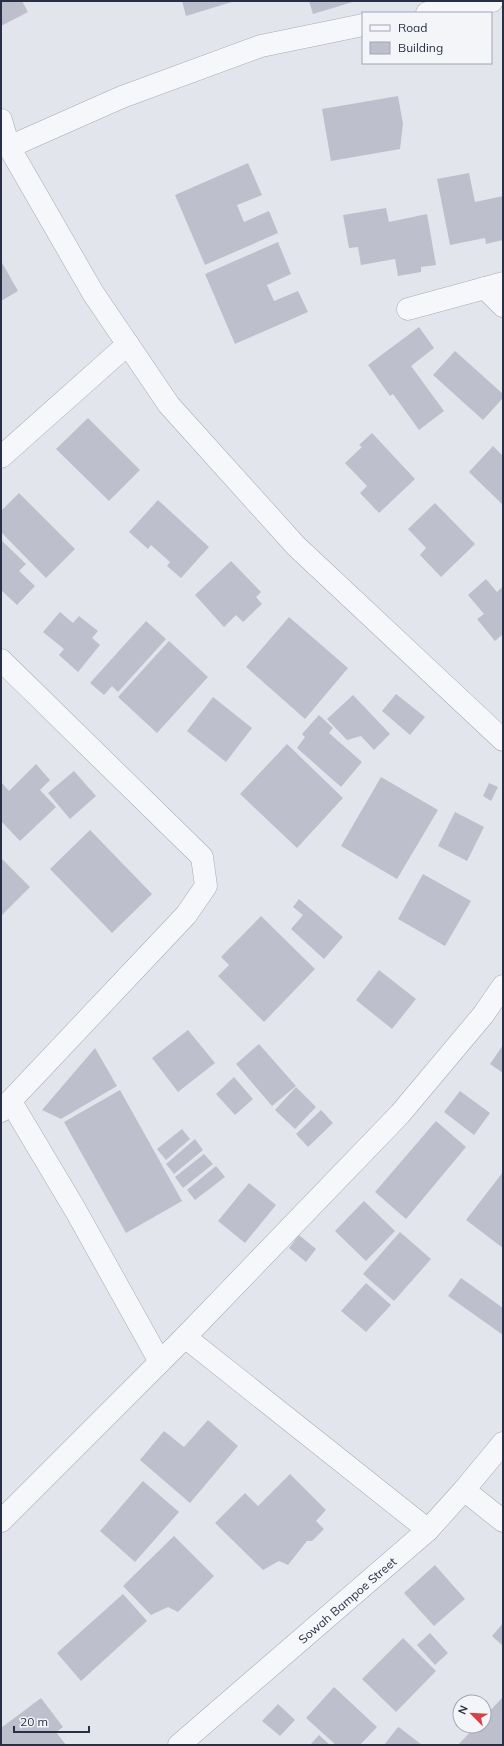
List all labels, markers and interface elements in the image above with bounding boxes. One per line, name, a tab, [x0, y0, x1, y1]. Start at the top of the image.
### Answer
legend	[362, 12, 492, 64]
text: Road	[398, 20, 427, 35]
text: Building	[398, 40, 443, 55]
street label: Sowah Bampoe Street	[295, 1553, 399, 1646]
north arrow	[452, 1694, 492, 1734]
text: N	[455, 1703, 471, 1717]
scale bar	[14, 1708, 89, 1734]
text: 20 m	[20, 1714, 48, 1729]

